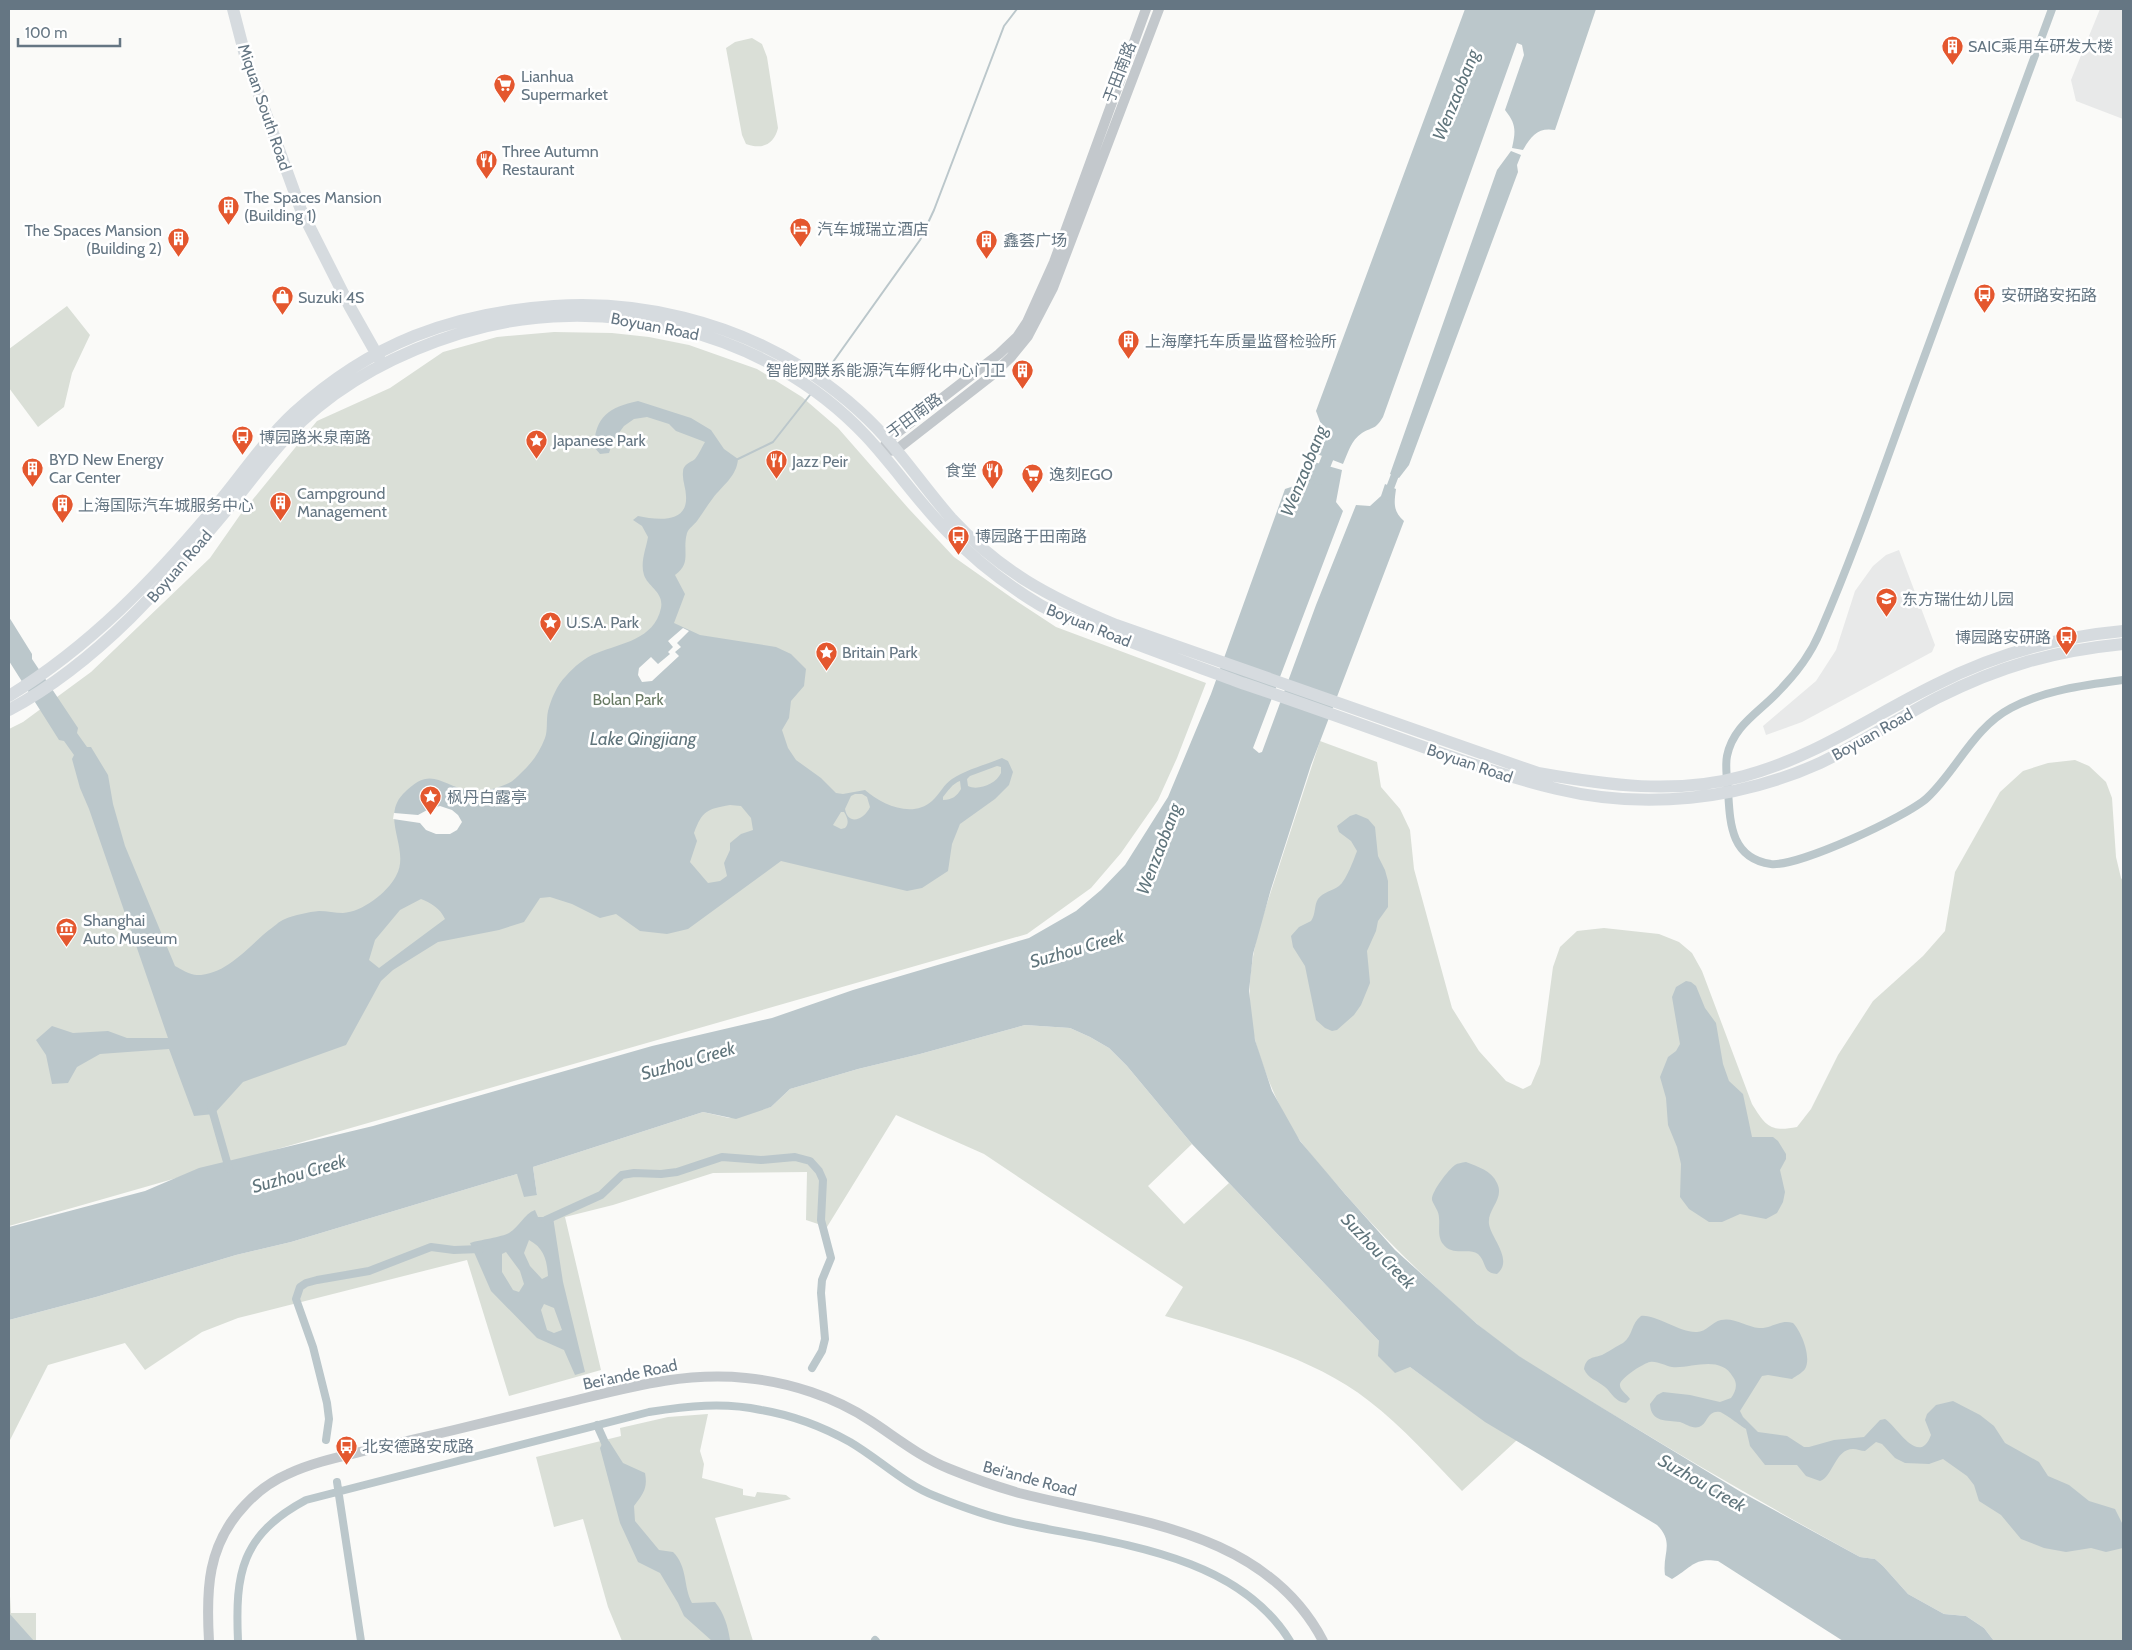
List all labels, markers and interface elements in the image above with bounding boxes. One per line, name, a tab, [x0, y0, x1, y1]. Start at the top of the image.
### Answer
scale bar	[18, 15, 120, 47]
text: 100 m	[25, 24, 67, 42]
building icon: SAIC乘用车研发大楼	[1940, 34, 1964, 65]
place label: SAIC乘用车研发大楼	[1968, 37, 2113, 56]
street label: 于田南路	[1099, 39, 1140, 105]
street label: Miquan South Road	[234, 41, 295, 173]
water label: Wenzaobang	[1428, 46, 1484, 144]
place label: Lianhua Supermarket	[521, 67, 609, 104]
supermarket icon: Lianhua Supermarket	[493, 73, 517, 104]
place label: Three Autumn Restaurant	[502, 142, 599, 179]
restaurant icon: Three Autumn Restaurant	[474, 148, 498, 179]
place label: The Spaces Mansion (Building 1)	[244, 188, 382, 225]
building icon: The Spaces Mansion (Building 1)	[216, 194, 240, 225]
hotel icon: 汽车城瑞立酒店	[789, 217, 813, 248]
place label: 汽车城瑞立酒店	[817, 220, 929, 239]
place label: The Spaces Mansion (Building 2)	[24, 221, 162, 258]
building icon: The Spaces Mansion (Building 2)	[166, 227, 190, 258]
building icon: 鑫荟广场	[975, 228, 999, 259]
place label: 鑫荟广场	[1003, 231, 1067, 250]
bus stop icon: 安研路安拓路	[1973, 283, 1997, 314]
shop icon: Suzuki 4S	[270, 285, 294, 316]
place label: 安研路安拓路	[2001, 286, 2097, 305]
place label: Suzuki 4S	[298, 288, 364, 307]
street label: Boyuan Road	[609, 309, 701, 344]
building icon: 上海摩托车质量监督检验所	[1117, 329, 1141, 360]
place label: 上海摩托车质量监督检验所	[1145, 332, 1337, 351]
building icon: 智能网联系能源汽车孵化中心门卫	[1010, 358, 1034, 389]
place label: 智能网联系能源汽车孵化中心门卫	[766, 361, 1006, 380]
street label: 于田南路	[883, 389, 946, 442]
water label: Wenzaobang	[1276, 422, 1332, 520]
bus stop icon: 博园路米泉南路	[231, 425, 255, 456]
place label: 博园路米泉南路	[259, 428, 371, 447]
place icon: Japanese Park	[525, 428, 549, 459]
place label: Japanese Park	[552, 431, 646, 450]
restaurant icon: Jazz Peir	[764, 449, 788, 480]
place label: BYD New Energy Car Center	[49, 450, 164, 487]
place label: Jazz Peir	[791, 452, 849, 471]
building icon: BYD New Energy Car Center	[21, 456, 45, 487]
restaurant icon: 食堂	[981, 458, 1005, 489]
place label: 食堂	[945, 461, 977, 480]
supermarket icon: 逸刻EGO	[1021, 462, 1045, 493]
place label: 逸刻EGO	[1049, 465, 1113, 484]
place label: Campground Management	[297, 484, 387, 521]
building icon: Campground Management	[269, 490, 293, 521]
building icon: 上海国际汽车城服务中心	[50, 493, 74, 524]
place label: 上海国际汽车城服务中心	[78, 496, 254, 515]
bus stop icon: 博园路于田南路	[947, 524, 971, 555]
street label: Boyuan Road	[143, 526, 216, 606]
place label: 博园路于田南路	[975, 527, 1087, 546]
school or university icon: 东方瑞仕幼儿园	[1874, 587, 1898, 618]
place label: 东方瑞仕幼儿园	[1902, 590, 2014, 609]
street label: Boyuan Road	[1044, 600, 1134, 651]
place icon: U.S.A. Park	[538, 610, 562, 641]
place label: U.S.A. Park	[566, 613, 640, 632]
bus stop icon: 博园路安研路	[2055, 625, 2079, 656]
place label: 博园路安研路	[1955, 628, 2051, 647]
place icon: Britain Park	[814, 640, 838, 671]
place label: Britain Park	[842, 643, 919, 662]
park label: Bolan Park	[592, 690, 664, 709]
street label: Boyuan Road	[1828, 704, 1916, 764]
water label: Lake Qingjiang	[590, 728, 697, 750]
street label: Boyuan Road	[1424, 740, 1515, 787]
place icon: 枫丹白露亭	[419, 785, 443, 816]
place label: 枫丹白露亭	[447, 788, 527, 807]
water label: Wenzaobang	[1132, 800, 1187, 898]
place label: Shanghai Auto Museum	[83, 911, 177, 948]
museum icon: Shanghai Auto Museum	[55, 917, 79, 948]
water label: Suzhou Creek	[1027, 925, 1128, 973]
water label: Suzhou Creek	[638, 1037, 739, 1085]
water label: Suzhou Creek	[249, 1150, 350, 1198]
water label: Suzhou Creek	[1336, 1209, 1420, 1294]
street label: Bei'ande Road	[581, 1355, 679, 1394]
bus stop icon: 北安德路安成路	[334, 1434, 358, 1465]
place label: 北安德路安成路	[362, 1437, 474, 1456]
water label: Suzhou Creek	[1655, 1449, 1751, 1517]
street label: Bei'ande Road	[981, 1457, 1079, 1500]

